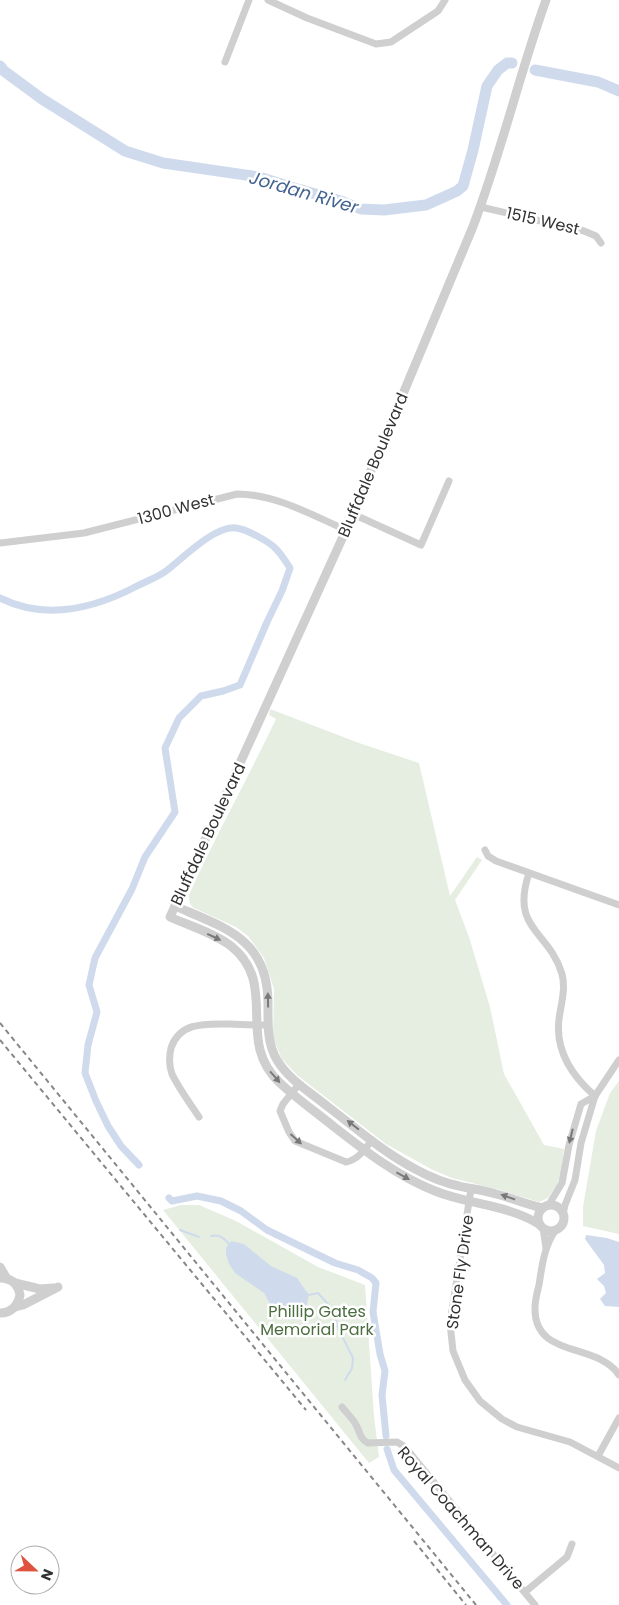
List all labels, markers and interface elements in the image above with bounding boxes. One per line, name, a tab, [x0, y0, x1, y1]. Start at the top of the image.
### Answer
water label: Jordan River	[247, 165, 363, 220]
street label: 1515 West	[504, 201, 582, 241]
street label: Bluffdale Boulevard	[332, 389, 414, 541]
street label: 1300 West	[135, 488, 217, 530]
street label: Bluffdale Boulevard	[165, 759, 251, 909]
one-way arrow	[207, 933, 221, 941]
one-way arrow	[264, 991, 272, 1007]
one-way arrow	[269, 1070, 280, 1083]
one-way arrow	[346, 1120, 359, 1131]
one-way arrow	[567, 1128, 575, 1143]
one-way arrow	[289, 1133, 301, 1145]
one-way arrow	[396, 1172, 410, 1180]
one-way arrow	[500, 1193, 515, 1200]
street label: Stone Fly Drive	[441, 1213, 479, 1331]
park label: Phillip Gates Memorial Park	[260, 1300, 375, 1341]
street label: Royal Coachman Drive	[392, 1441, 530, 1595]
north arrow	[10, 1545, 60, 1595]
text: N	[36, 1566, 58, 1583]

